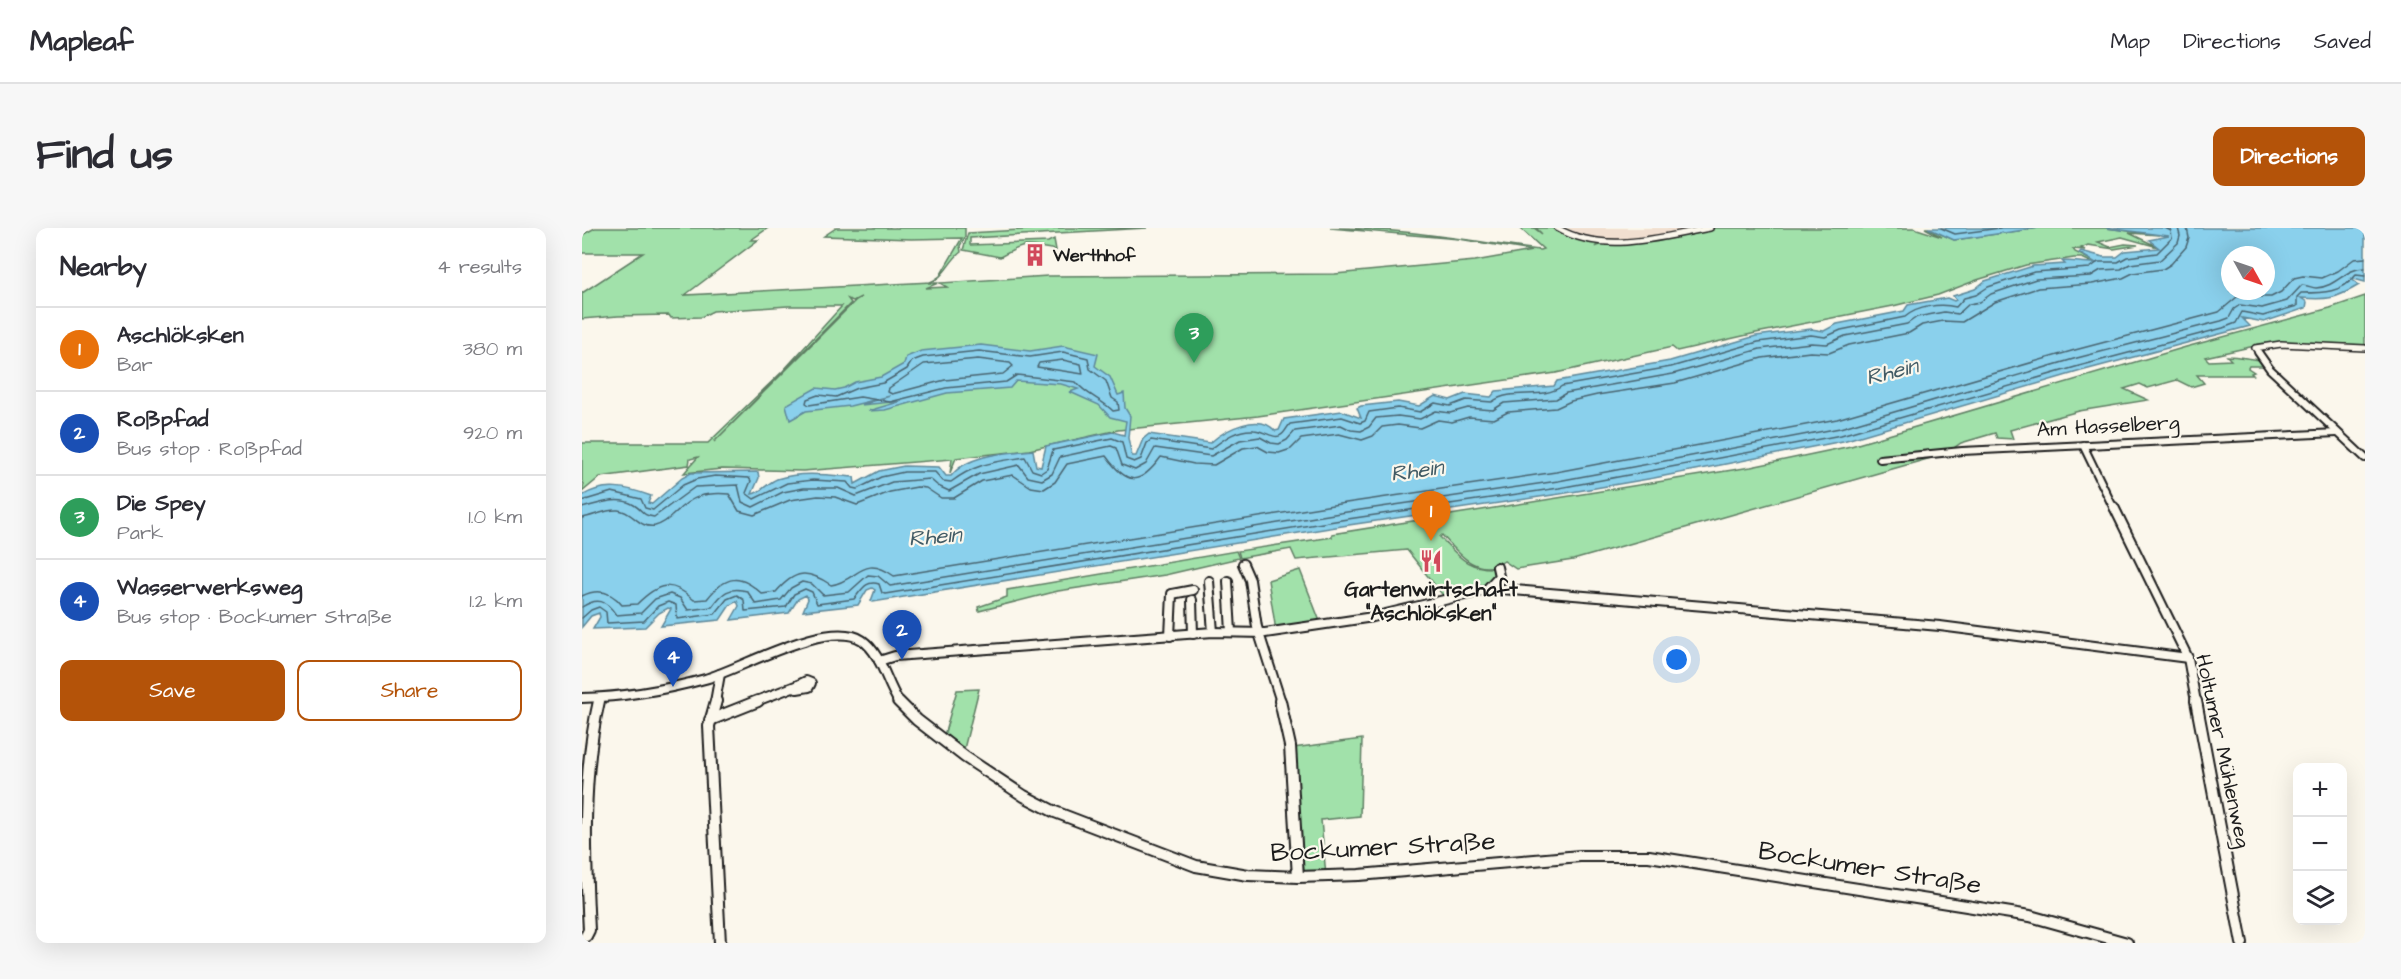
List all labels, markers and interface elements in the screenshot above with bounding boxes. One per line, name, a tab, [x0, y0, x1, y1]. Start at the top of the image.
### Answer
text: Mapleaf	[30, 22, 133, 61]
text: Map	[2110, 27, 2150, 56]
text: Directions	[2183, 27, 2281, 56]
text: Saved	[2314, 27, 2371, 56]
text: Find us	[36, 127, 173, 185]
button: Directions	[2213, 127, 2365, 186]
building icon: Werthhof	[1022, 242, 1048, 268]
place label: Werthhof	[1052, 243, 1137, 268]
north arrow	[2221, 246, 2275, 300]
text: Nearby	[60, 249, 147, 285]
text: 4 results	[437, 253, 522, 281]
pin: 3	[1174, 314, 1214, 363]
text: Aschlöksken	[117, 320, 244, 351]
text: 1	[78, 335, 81, 363]
text: 380 m	[463, 335, 522, 363]
water label: Rhein	[1863, 350, 1923, 393]
text: Bar	[117, 351, 152, 379]
text: Roßpfad	[117, 404, 208, 435]
street label: Am Hasselberg	[2036, 408, 2180, 446]
text: 2	[74, 419, 85, 447]
text: 920 m	[463, 419, 522, 447]
text: Bus stop · Roßpfad	[117, 435, 302, 463]
water label: Rhein	[1389, 452, 1447, 490]
text: Die Spey	[117, 488, 206, 519]
pin: 1	[1412, 492, 1450, 541]
text: 3	[74, 503, 85, 531]
text: 1.0 km	[468, 503, 522, 531]
text: Park	[117, 519, 163, 547]
water label: Rhein	[907, 519, 965, 555]
restaurant icon: Gartenwirtschaft "Aschlöksken"	[1418, 548, 1444, 574]
text: Wasserwerksweg	[117, 572, 302, 603]
place label: Gartenwirtschaft "Aschlöksken"	[1344, 575, 1518, 628]
text: 4	[73, 587, 86, 615]
text: 1.2 km	[469, 587, 522, 615]
text: Bus stop · Bockumer Straße	[117, 603, 392, 631]
pin: 2	[882, 610, 922, 660]
pin: 4	[654, 638, 692, 687]
your location	[1662, 645, 1691, 674]
street label: Holtumer Mühlenweg	[2186, 651, 2258, 851]
button: Save	[60, 660, 285, 721]
button: Share	[297, 660, 522, 721]
map controls	[2293, 763, 2347, 925]
button: +	[2293, 763, 2347, 817]
button: −	[2293, 817, 2347, 871]
street label: Bockumer Straße	[1270, 823, 1496, 871]
street label: Bockumer Straße	[1756, 833, 1984, 903]
button: layers	[2293, 871, 2347, 925]

